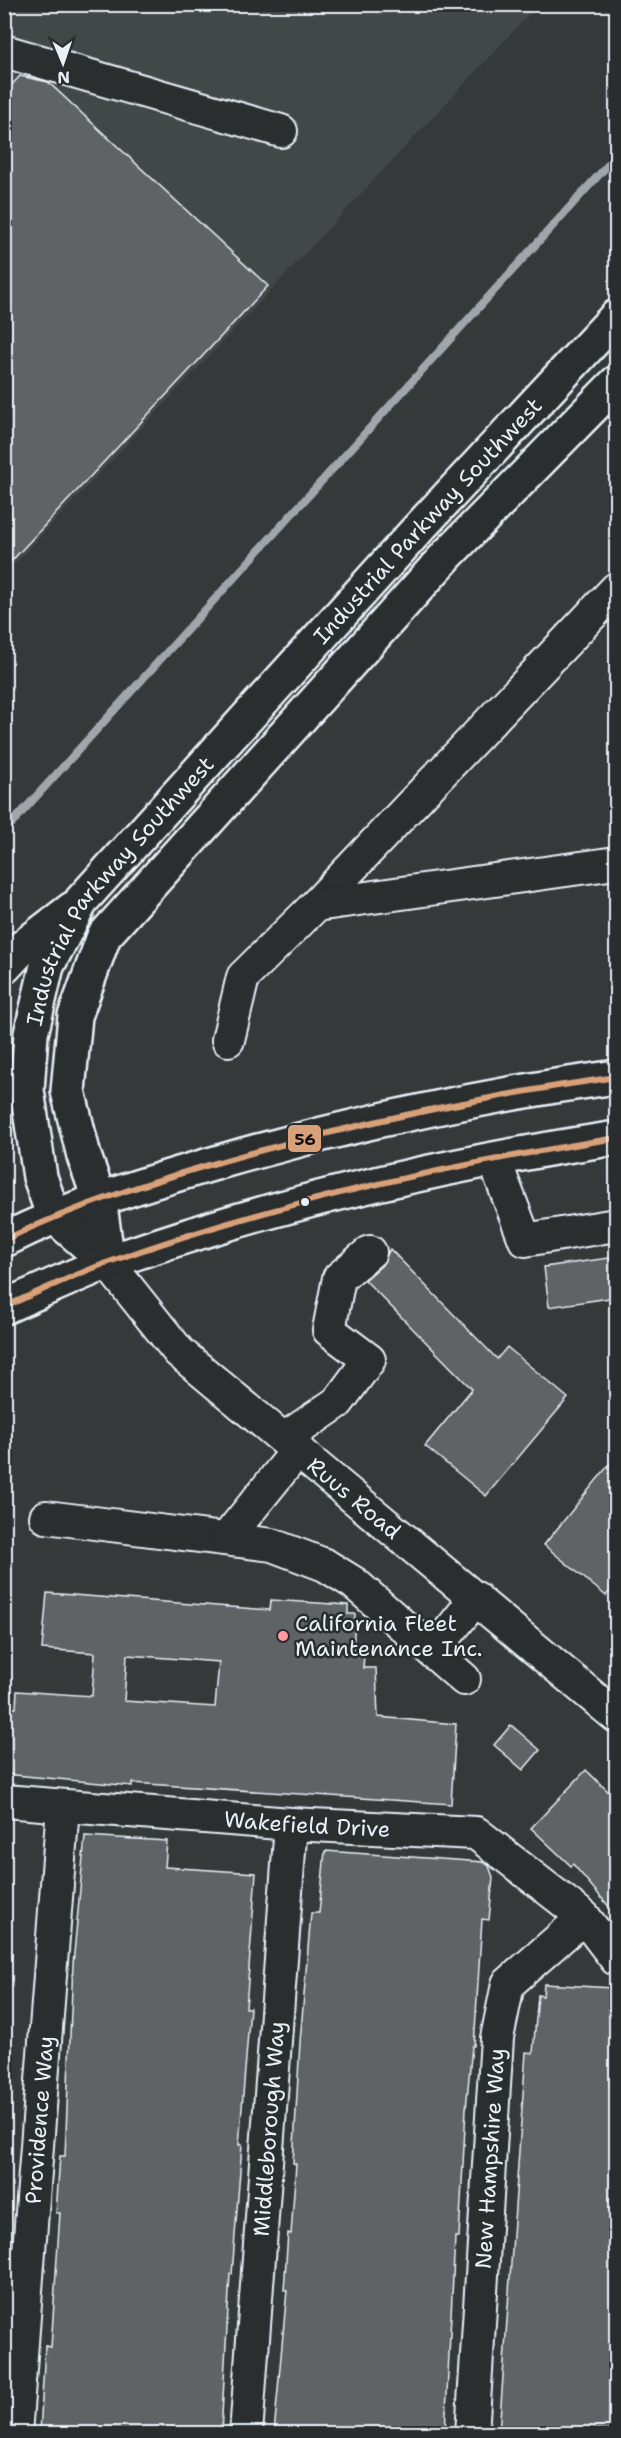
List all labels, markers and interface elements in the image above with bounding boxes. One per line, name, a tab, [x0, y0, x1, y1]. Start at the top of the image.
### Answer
north arrow	[33, 33, 93, 93]
text: N	[57, 67, 70, 88]
street label: Industrial Parkway Southwest	[307, 391, 548, 650]
street label: Industrial Parkway Southwest	[19, 750, 220, 1028]
line badge: 56	[287, 1124, 322, 1153]
text: 56	[294, 1129, 316, 1150]
unlabelled marker	[299, 1196, 311, 1208]
street label: Ruus Road	[301, 1451, 407, 1545]
place label: California Fleet Maintenance Inc.	[295, 1609, 482, 1663]
marker: California Fleet Maintenance Inc.	[276, 1629, 290, 1643]
street label: Wakefield Drive	[223, 1804, 391, 1843]
street label: Middleborough Way	[246, 2020, 291, 2237]
street label: Providence Way	[18, 2035, 60, 2205]
street label: New Hampshire Way	[468, 2047, 511, 2270]

